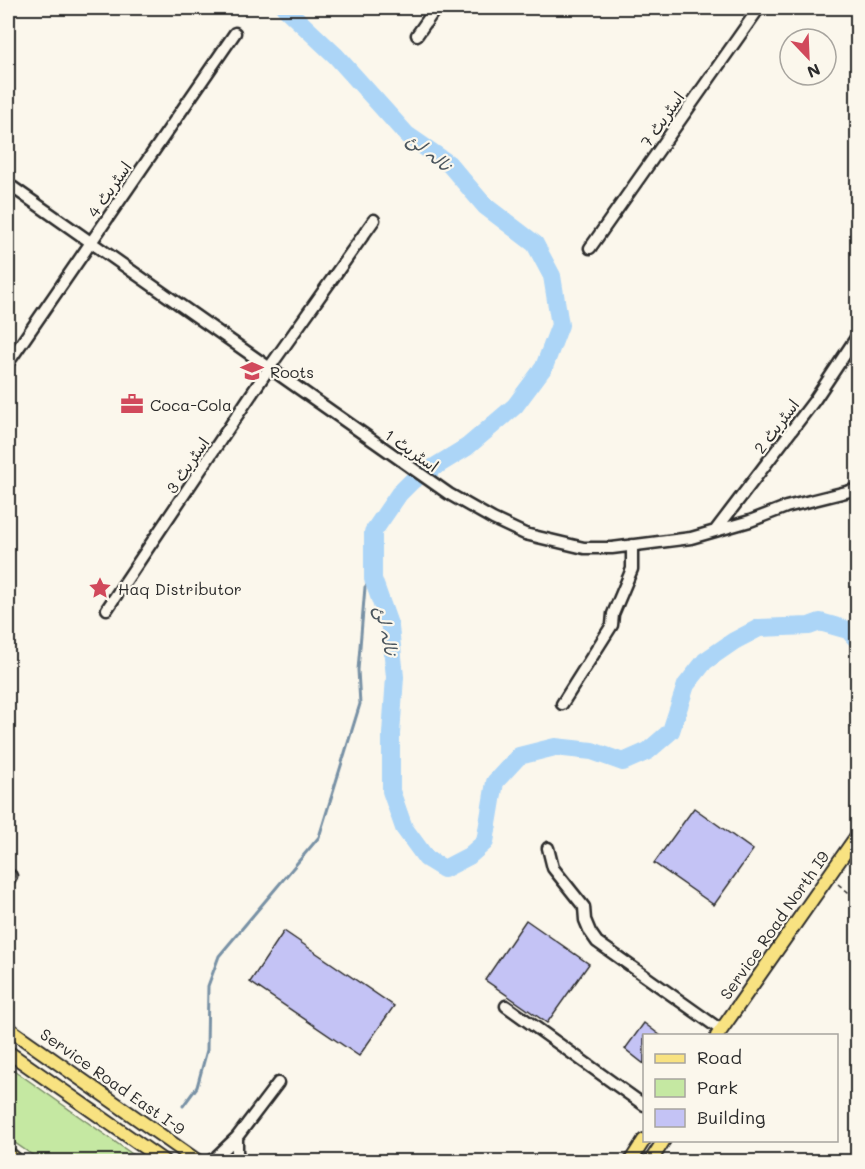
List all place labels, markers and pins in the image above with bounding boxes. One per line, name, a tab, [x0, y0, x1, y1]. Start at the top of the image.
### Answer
school or university icon: Roots	[239, 358, 265, 384]
place label: Roots	[270, 361, 314, 382]
office icon: Coca-Cola	[119, 391, 145, 417]
place label: Coca-Cola	[150, 394, 232, 415]
place icon: Haq Distributor	[87, 575, 113, 601]
place label: Haq Distributor	[118, 578, 242, 599]

